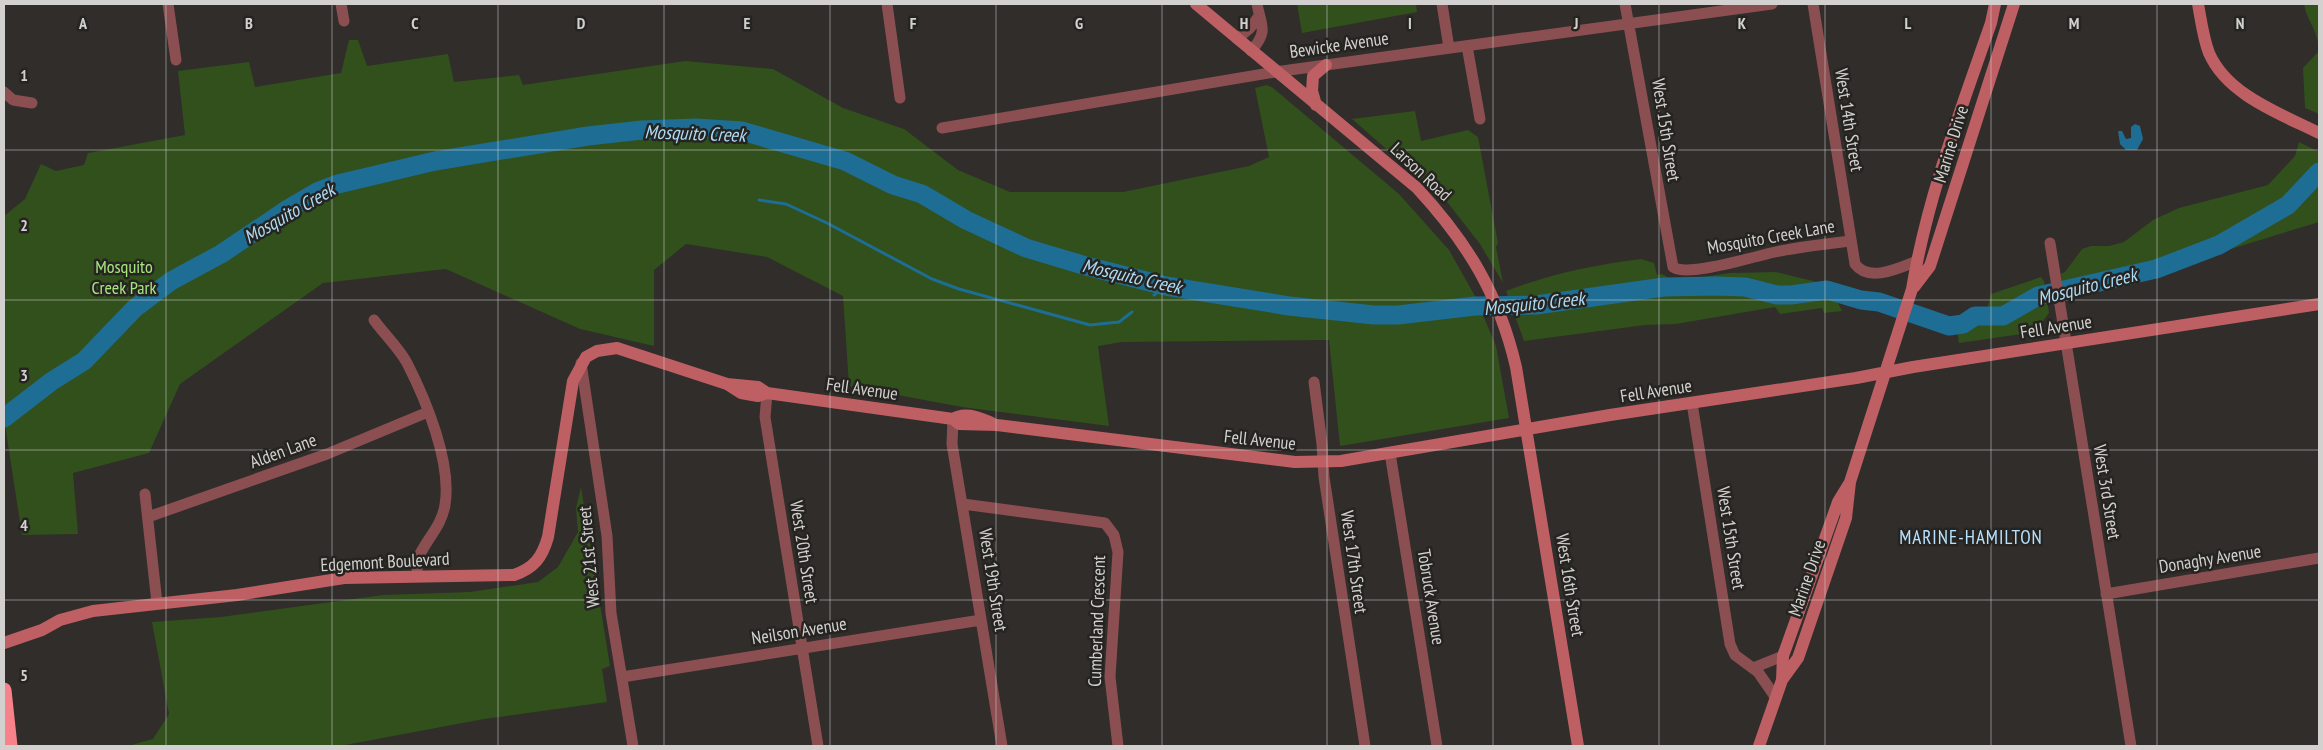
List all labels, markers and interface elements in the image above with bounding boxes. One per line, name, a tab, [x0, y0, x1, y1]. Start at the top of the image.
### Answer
text: A	[78, 13, 88, 33]
text: B	[245, 13, 253, 33]
text: C	[411, 13, 419, 33]
text: D	[577, 13, 586, 33]
text: E	[744, 13, 751, 33]
text: F	[910, 13, 917, 33]
text: G	[1075, 13, 1083, 33]
text: H	[1240, 13, 1248, 33]
text: I	[1408, 13, 1412, 33]
text: J	[1573, 13, 1578, 33]
text: K	[1738, 13, 1747, 33]
text: L	[1905, 13, 1912, 33]
text: M	[2069, 13, 2079, 33]
text: N	[2236, 13, 2244, 33]
street label: Bewicke Avenue	[1288, 26, 1390, 63]
text: 1	[20, 65, 28, 85]
street label: West 14th Street	[1830, 67, 1869, 173]
street label: West 15th Street	[1647, 77, 1686, 183]
street label: Marine Drive	[1928, 103, 1973, 185]
water label: Mosquito Creek	[644, 119, 749, 147]
street label: Larson Road	[1386, 137, 1457, 206]
water label: Mosquito Creek	[239, 176, 341, 249]
street label: Mosquito Creek Lane	[1705, 214, 1836, 259]
text: 2	[20, 215, 28, 235]
water label: Mosquito Creek	[1080, 253, 1187, 300]
park label: Mosquito Creek Park	[92, 255, 156, 299]
water label: Mosquito Creek	[2035, 261, 2142, 310]
water label: Mosquito Creek	[1482, 286, 1588, 320]
street label: Fell Avenue	[2019, 310, 2093, 344]
text: 3	[20, 365, 28, 385]
street label: Fell Avenue	[825, 372, 899, 405]
street label: Fell Avenue	[1619, 374, 1693, 408]
street label: Fell Avenue	[1223, 424, 1297, 455]
street label: Alden Lane	[246, 428, 319, 473]
street label: West 3rd Street	[2089, 443, 2126, 541]
street label: West 15th Street	[1712, 485, 1751, 591]
street label: West 20th Street	[785, 499, 824, 605]
street label: West 21st Street	[573, 505, 604, 609]
street label: West 17th Street	[1336, 509, 1373, 615]
text: 4	[20, 515, 28, 535]
district label: MARINE-HAMILTON	[1899, 525, 2043, 549]
street label: West 19th Street	[974, 527, 1013, 633]
street label: West 16th Street	[1551, 532, 1590, 638]
street label: Marine Drive	[1783, 537, 1830, 619]
street label: Donaghy Avenue	[2157, 539, 2263, 578]
street label: Edgemont Boulevard	[320, 547, 450, 576]
street label: Tobruck Avenue	[1413, 548, 1450, 646]
street label: Cumberland Crescent	[1083, 555, 1110, 687]
street label: Neilson Avenue	[750, 612, 848, 649]
text: 5	[20, 665, 28, 685]

